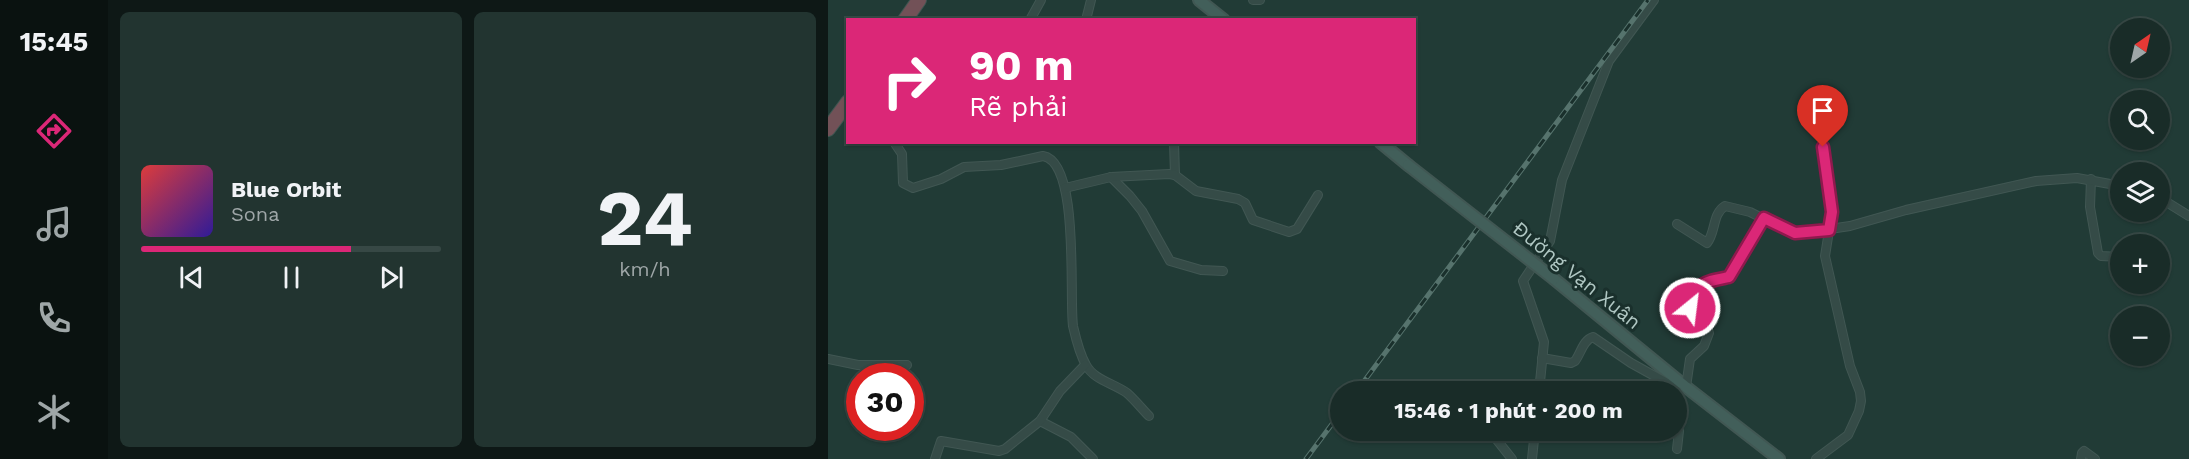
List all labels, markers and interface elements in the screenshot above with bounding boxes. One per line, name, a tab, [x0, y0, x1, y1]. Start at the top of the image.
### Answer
north arrow	[2110, 18, 2170, 78]
map controls	[2110, 18, 2170, 366]
text: 15:45	[20, 26, 88, 58]
text: 90 m	[969, 41, 1073, 90]
icon: right	[870, 42, 948, 120]
pin	[1797, 85, 1848, 147]
button: search	[2110, 90, 2170, 150]
text: Rẽ phải	[969, 91, 1067, 123]
icon: arrive	[1806, 94, 1839, 127]
icon: directions	[33, 110, 75, 152]
button: layers	[2110, 162, 2170, 222]
text: 24	[597, 172, 693, 264]
text: Blue Orbit	[231, 177, 341, 202]
text: Sona	[231, 202, 280, 226]
icon: music	[33, 203, 75, 245]
street label: Đường Vạn Xuân	[1508, 216, 1646, 334]
button: +	[2110, 234, 2170, 294]
text: km/h	[619, 257, 671, 281]
icon: previous	[175, 261, 208, 294]
icon: pause	[275, 261, 308, 294]
icon: next	[375, 261, 408, 294]
position arrow	[1658, 276, 1722, 340]
icon: phone	[33, 297, 75, 339]
button: −	[2110, 306, 2170, 366]
speed limit sign: 30	[846, 363, 924, 441]
icon: climate	[33, 391, 75, 433]
text: 15:46 · 1 phút · 200 m	[1394, 398, 1623, 423]

